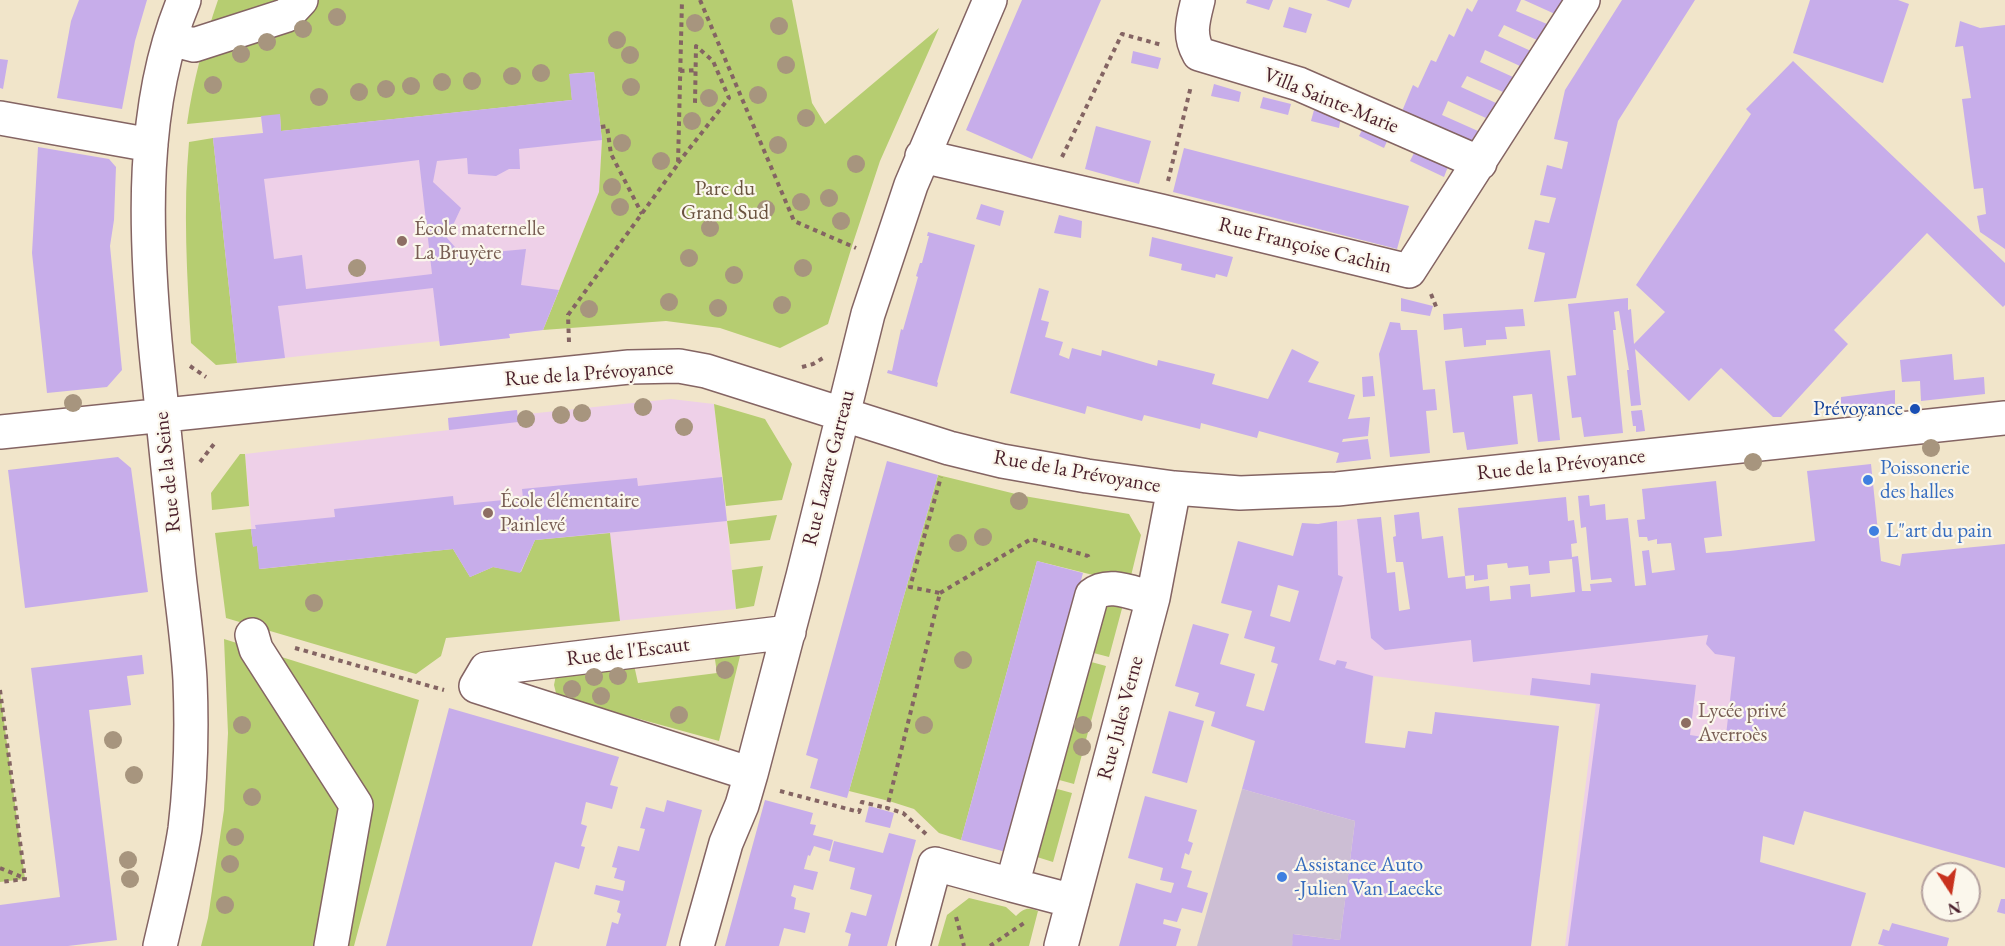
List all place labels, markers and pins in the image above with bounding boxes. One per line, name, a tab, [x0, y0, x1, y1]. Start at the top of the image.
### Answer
place label: École maternelle La Bruyère	[414, 216, 545, 266]
marker: École maternelle La Bruyère	[395, 234, 409, 248]
place label: Prévoyance	[1813, 396, 1903, 422]
marker: Prévoyance	[1908, 402, 1922, 416]
place label: Poissonerie des halles	[1880, 455, 1970, 505]
marker: Poissonerie des halles	[1861, 473, 1875, 487]
place label: École élémentaire Painlevé	[500, 488, 639, 538]
marker: École élémentaire Painlevé	[481, 506, 495, 520]
place label: L"art du pain	[1886, 518, 1992, 544]
marker: L"art du pain	[1867, 524, 1881, 538]
place label: Lycée privé Averroès	[1698, 698, 1786, 748]
marker: Lycée privé Averroès	[1679, 716, 1693, 730]
place label: Assistance Auto -Julien Van Laecke	[1294, 852, 1443, 902]
marker: Assistance Auto -Julien Van Laecke	[1275, 870, 1289, 884]

